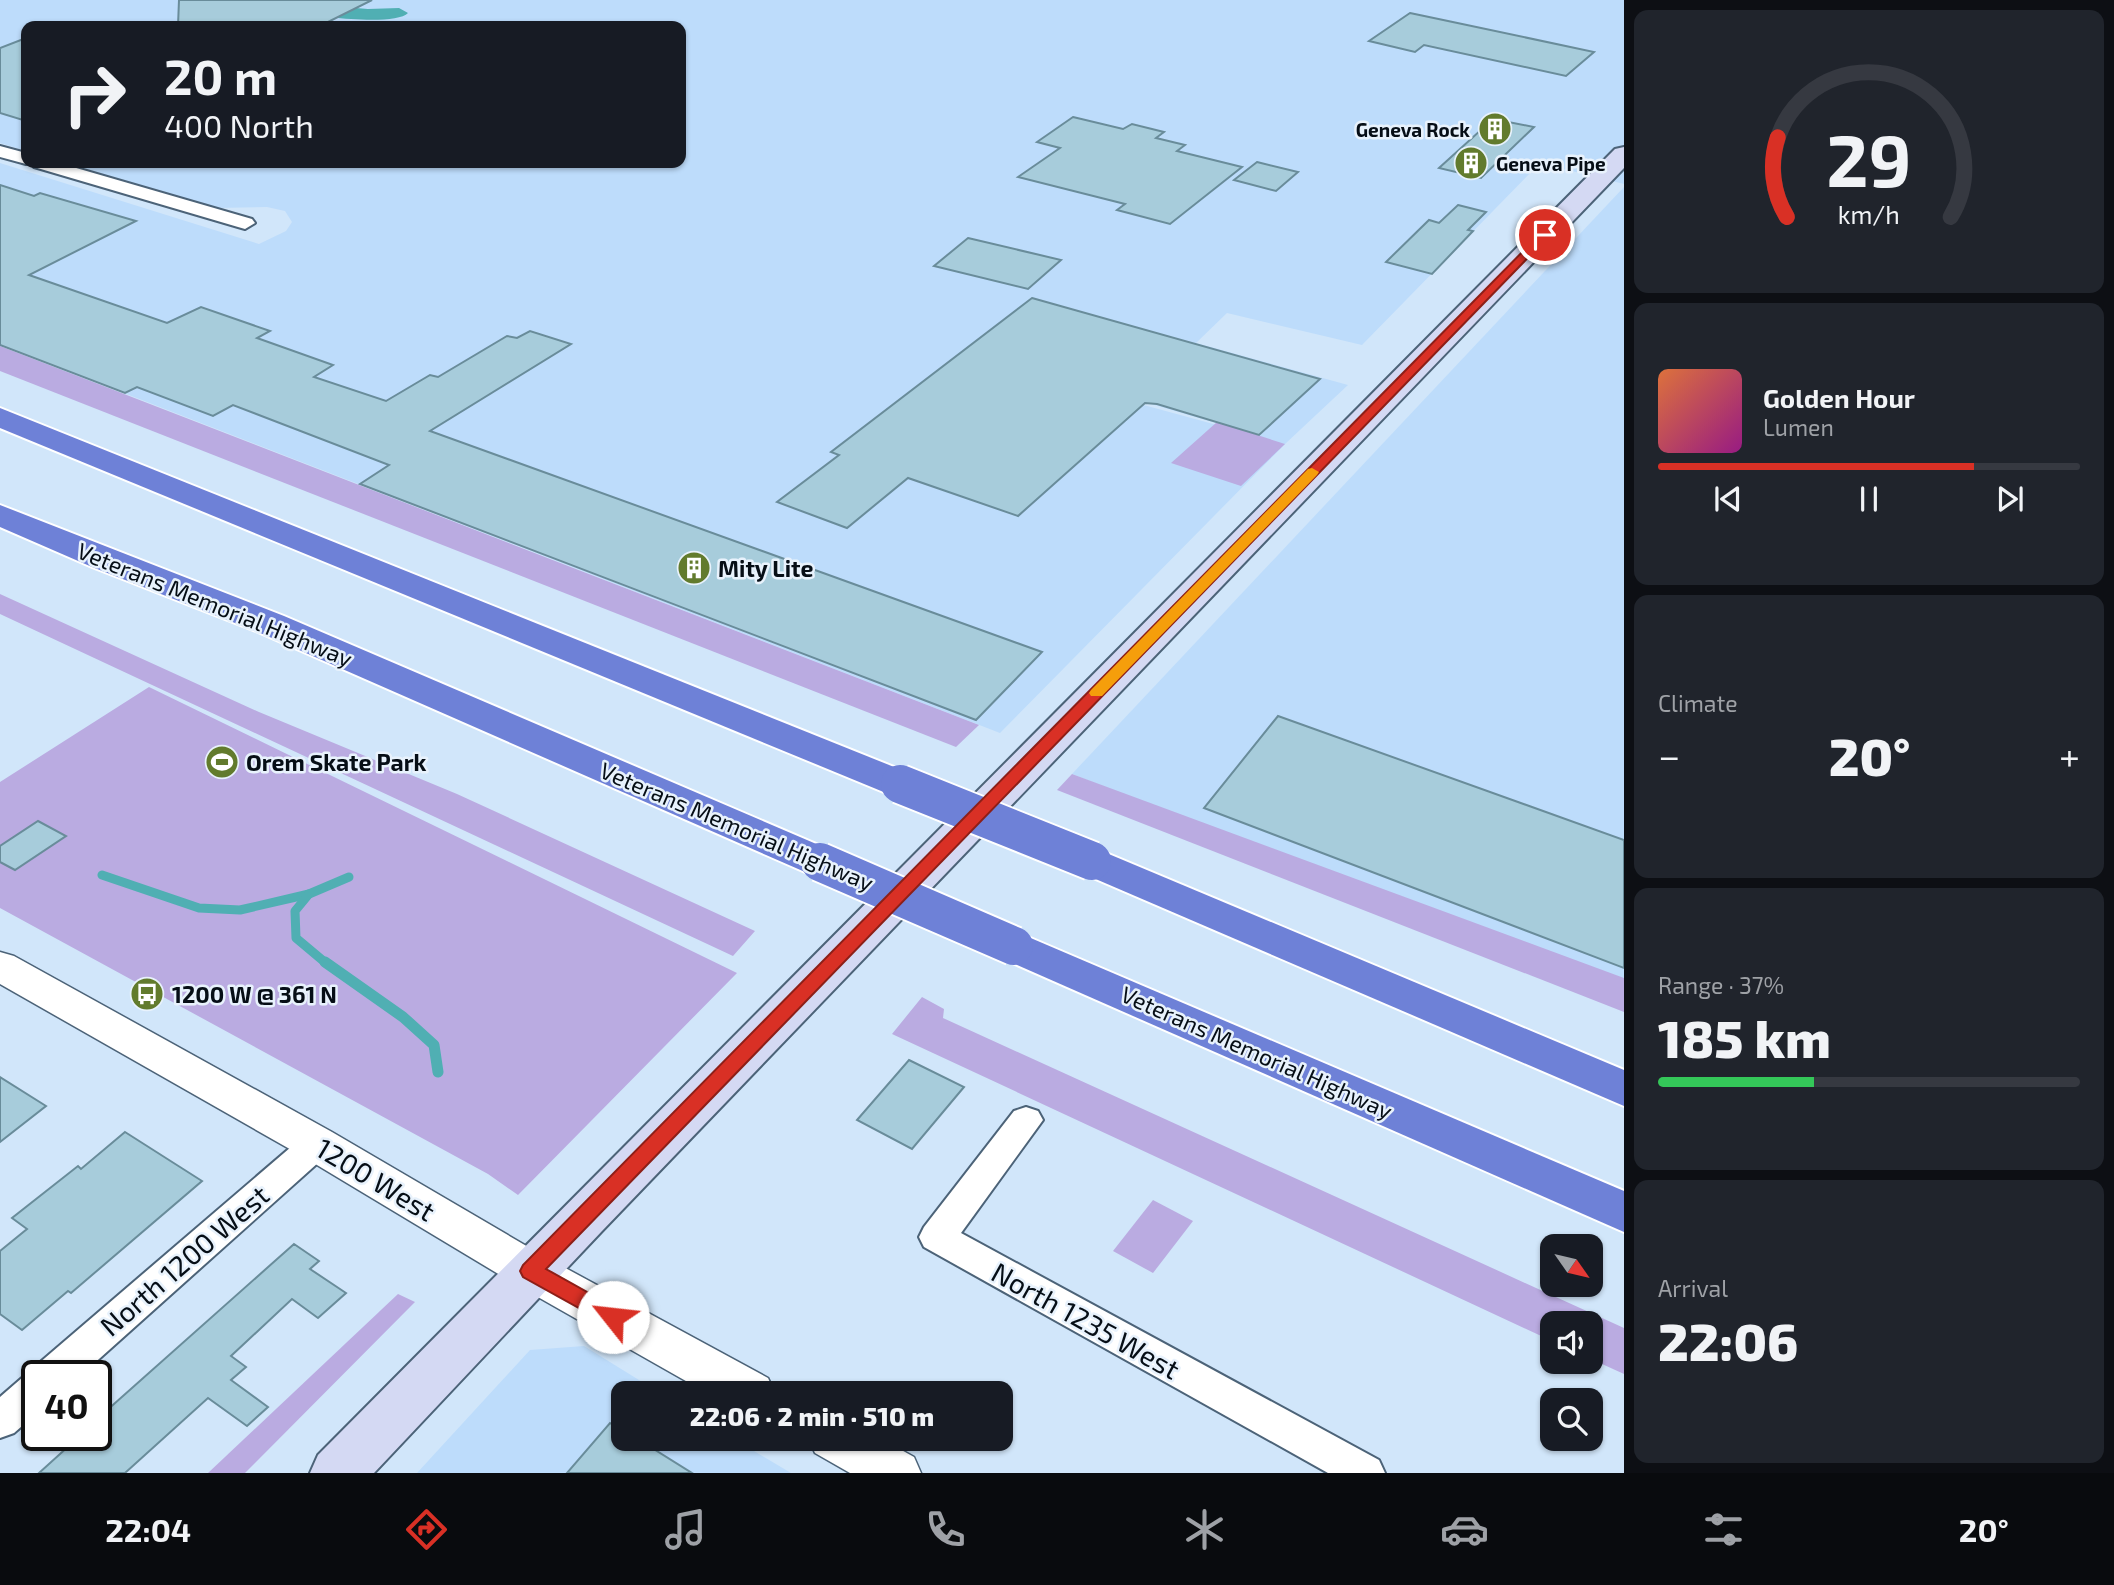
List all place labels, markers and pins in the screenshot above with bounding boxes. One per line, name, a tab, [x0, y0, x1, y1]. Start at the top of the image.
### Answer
building icon: Geneva Rock	[1476, 110, 1514, 148]
place label: Geneva Rock	[1356, 118, 1470, 141]
building icon: Geneva Pipe	[1452, 144, 1490, 182]
place label: Geneva Pipe	[1496, 152, 1606, 175]
pin	[1515, 205, 1575, 265]
building icon: Mity Lite	[675, 549, 713, 587]
place label: Mity Lite	[718, 554, 813, 582]
sports icon: Orem Skate Park	[203, 743, 241, 781]
place label: Orem Skate Park	[246, 748, 427, 776]
bus stop icon: 1200 W @ 361 N	[128, 975, 166, 1013]
place label: 1200 W @ 361 N	[172, 980, 337, 1008]

